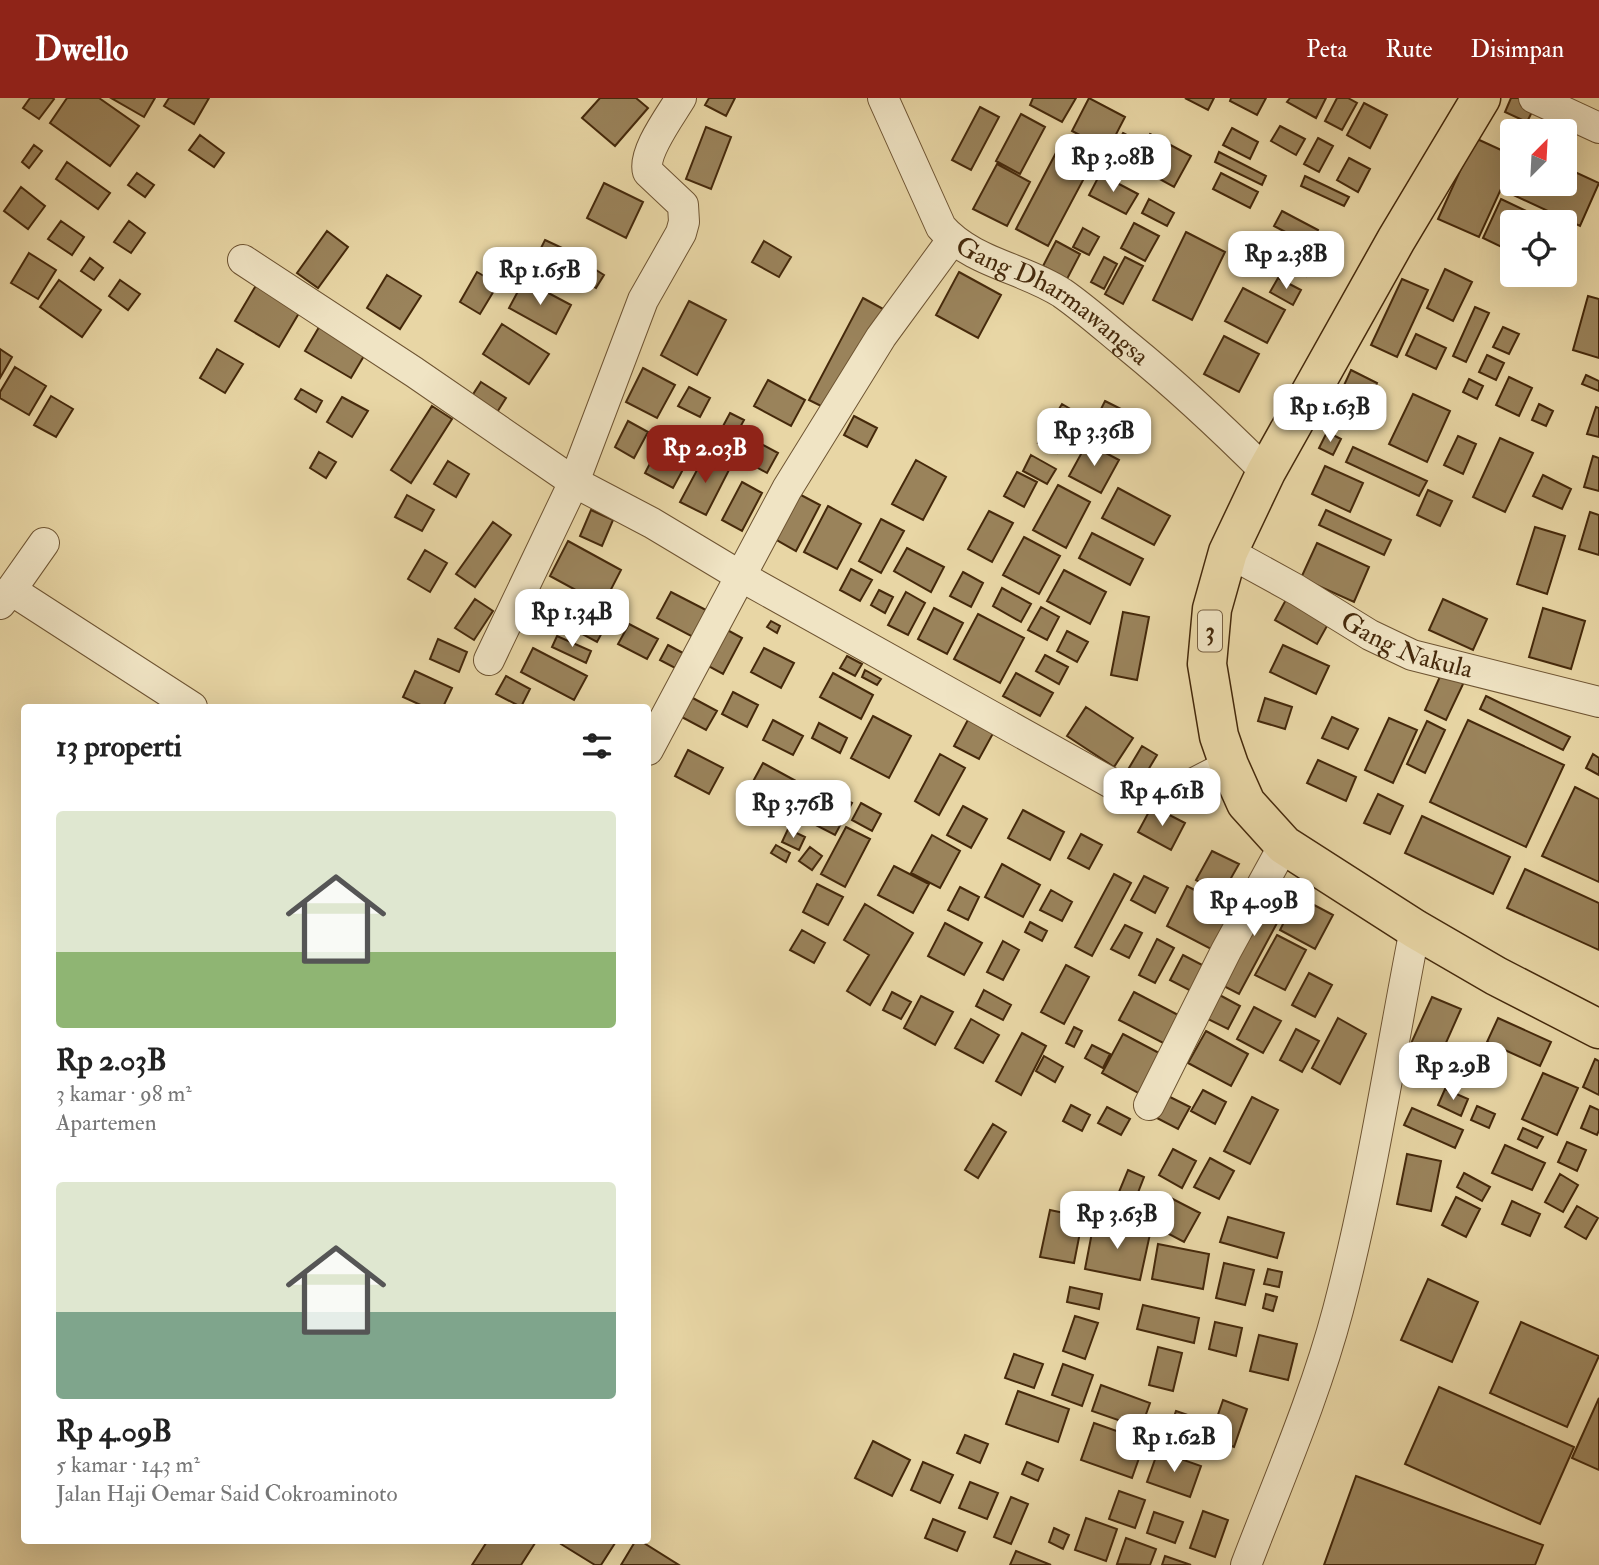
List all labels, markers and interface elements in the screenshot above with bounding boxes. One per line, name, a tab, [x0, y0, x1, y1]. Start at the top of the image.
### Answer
text: Dwello	[35, 29, 128, 70]
text: Peta	[1306, 34, 1347, 65]
text: Rute	[1385, 34, 1433, 65]
text: Disimpan	[1471, 34, 1564, 65]
north arrow	[1500, 119, 1577, 196]
map controls	[1500, 119, 1577, 287]
pin: Rp 3.08B	[1041, 134, 1185, 194]
text: Rp 3.08B	[1071, 142, 1155, 171]
button: locate	[1500, 210, 1577, 287]
street label: Gang Dharmawangsa	[950, 229, 1156, 373]
pin: Rp 2.38B	[1214, 232, 1358, 291]
text: Rp 2.38B	[1244, 239, 1328, 268]
pin: Rp 1.65B	[468, 248, 612, 307]
text: Rp 1.65B	[499, 255, 581, 284]
pin: Rp 1.63B	[1258, 384, 1402, 444]
text: Rp 1.63B	[1289, 392, 1371, 421]
pin: Rp 3.36B	[1022, 408, 1166, 468]
text: Rp 3.36B	[1053, 416, 1135, 445]
pin: Rp 2.03B	[633, 426, 777, 485]
text: Rp 2.03B	[663, 433, 747, 462]
pin: Rp 1.34B	[500, 589, 644, 649]
text: Rp 1.34B	[531, 597, 613, 626]
street label: Gang Nakula	[1334, 605, 1477, 686]
road number: 3	[1198, 610, 1222, 652]
icon: filters	[578, 727, 616, 765]
text: 13 properti	[56, 728, 182, 765]
pin: Rp 4.61B	[1090, 768, 1234, 828]
text: Rp 4.61B	[1119, 776, 1205, 805]
pin: Rp 3.76B	[721, 780, 865, 840]
text: Rp 3.76B	[752, 788, 834, 817]
icon: home	[273, 856, 399, 982]
pin: Rp 4.09B	[1182, 878, 1326, 938]
text: Rp 4.09B	[1210, 886, 1298, 915]
text: Rp 2.03B	[56, 1042, 167, 1079]
pin: Rp 2.9B	[1388, 1042, 1518, 1102]
text: Rp 2.9B	[1415, 1050, 1491, 1079]
text: 3 kamar · 98 m²	[56, 1079, 192, 1108]
text: Apartemen	[56, 1108, 157, 1137]
pin: Rp 3.63B	[1045, 1192, 1189, 1251]
text: Rp 3.63B	[1076, 1199, 1158, 1228]
icon: home	[273, 1227, 399, 1353]
text: Rp 4.09B	[56, 1413, 172, 1450]
pin: Rp 1.62B	[1102, 1414, 1246, 1474]
text: Rp 1.62B	[1132, 1422, 1216, 1451]
text: 5 kamar · 143 m²	[56, 1450, 200, 1479]
text: Jalan Haji Oemar Said Cokroaminoto	[56, 1479, 398, 1508]

